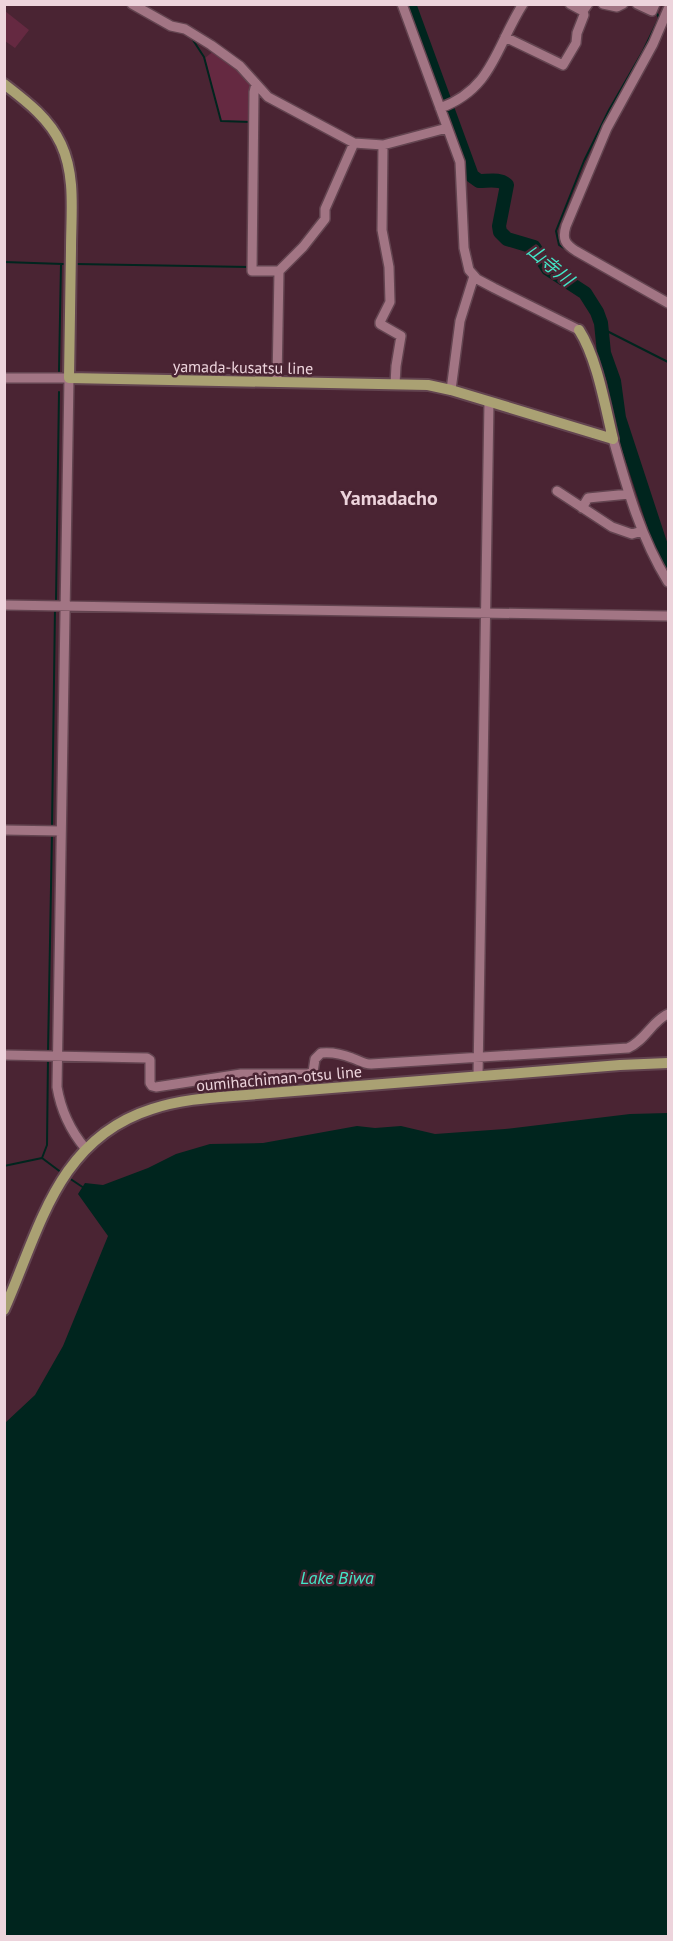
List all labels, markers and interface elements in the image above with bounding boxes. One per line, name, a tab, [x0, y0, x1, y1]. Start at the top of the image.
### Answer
water label: 山寺川	[522, 238, 580, 292]
street label: yamada-kusatsu line	[173, 356, 313, 378]
district label: Yamadacho	[339, 485, 438, 511]
street label: oumihachiman-otsu line	[195, 1061, 363, 1095]
water label: Lake Biwa	[300, 1566, 374, 1589]

